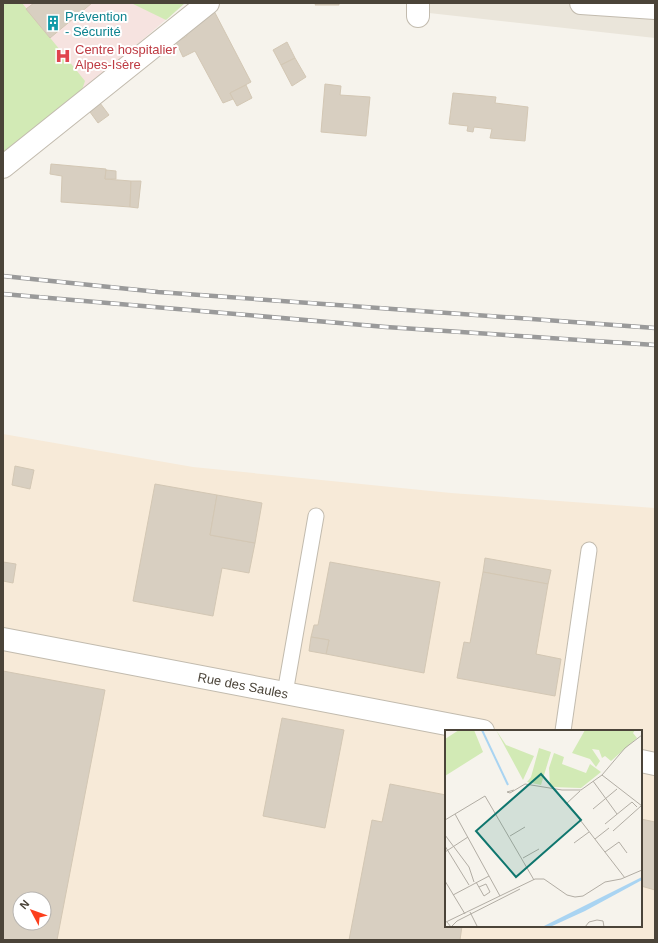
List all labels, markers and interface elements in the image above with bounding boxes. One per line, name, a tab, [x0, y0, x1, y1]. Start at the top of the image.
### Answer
place label: Prévention - Sécurité	[65, 9, 127, 39]
building icon: Prévention - Sécurité	[44, 14, 62, 32]
place label: Centre hospitalier Alpes-Isère	[75, 42, 178, 72]
hospital icon: Centre hospitalier Alpes-Isère	[54, 47, 72, 65]
street label: Rue des Saules	[196, 669, 290, 702]
inset map	[445, 730, 642, 927]
north arrow	[12, 891, 52, 931]
text: N	[17, 897, 32, 911]

